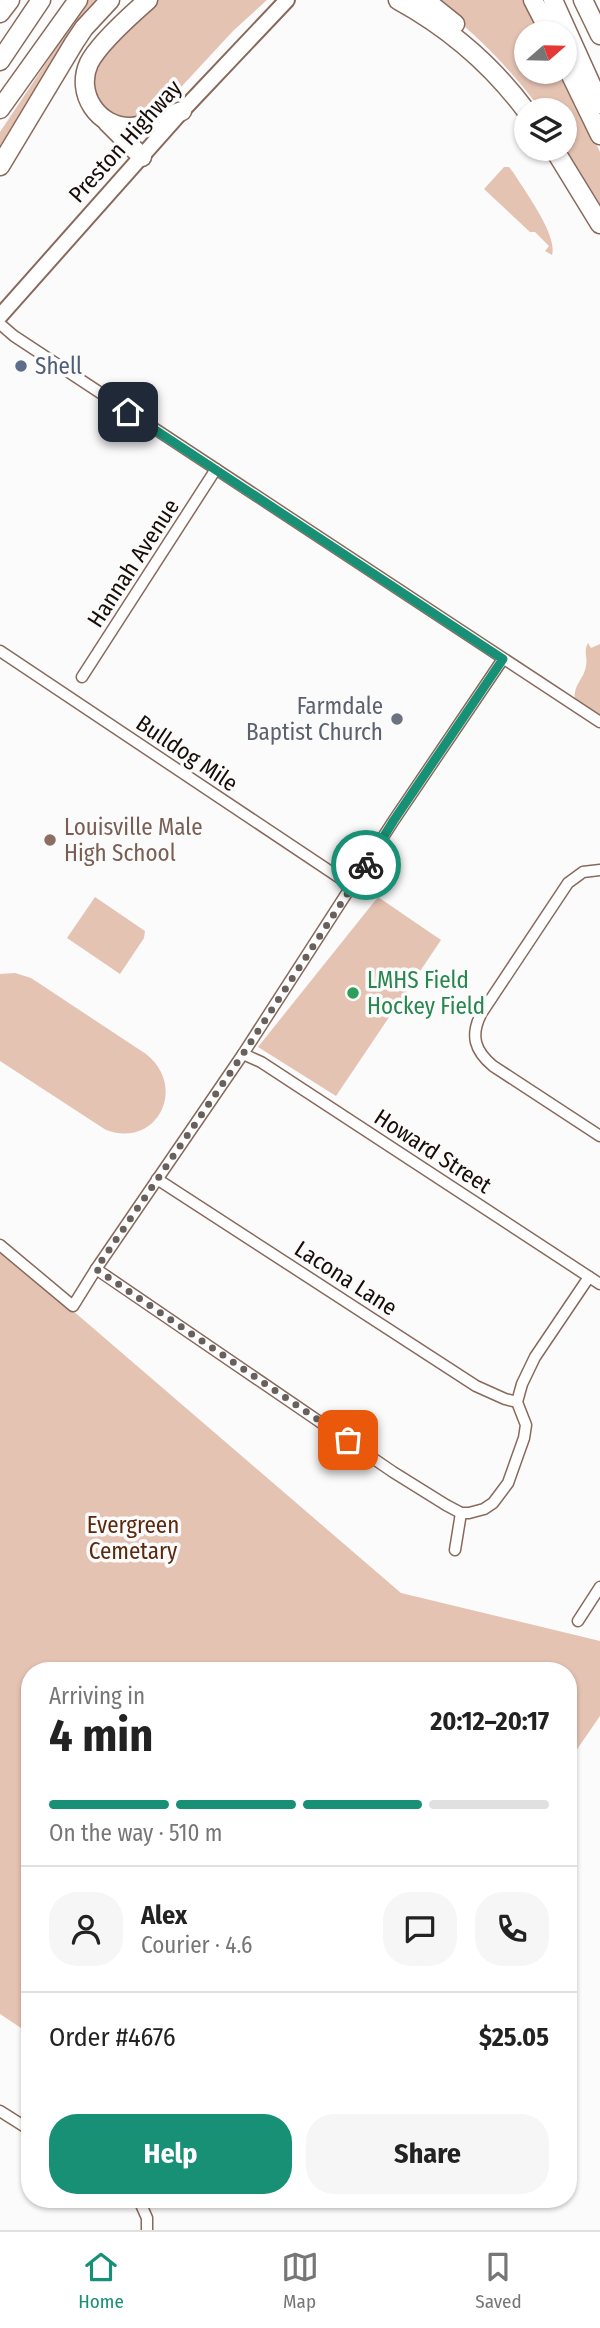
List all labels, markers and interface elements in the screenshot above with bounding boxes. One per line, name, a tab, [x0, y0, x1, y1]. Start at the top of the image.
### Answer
north arrow	[514, 21, 578, 84]
map controls	[514, 21, 577, 161]
street label: Preston Highway	[63, 73, 188, 208]
button: layers	[514, 98, 577, 161]
place label: Shell	[35, 352, 82, 380]
marker: Shell	[13, 358, 29, 374]
pin	[98, 382, 158, 442]
icon: home	[109, 393, 147, 431]
street label: Hannah Avenue	[81, 494, 185, 632]
place label: Farmdale Baptist Church	[246, 692, 383, 746]
street label: Bulldog Mile	[131, 709, 243, 797]
marker: Farmdale Baptist Church	[389, 711, 405, 727]
place label: Louisville Male High School	[64, 813, 203, 867]
courier	[331, 830, 401, 900]
marker: Louisville Male High School	[42, 832, 58, 848]
icon: bike	[347, 846, 385, 884]
place label: LMHS Field Hockey Field	[367, 966, 485, 1020]
marker: LMHS Field Hockey Field	[345, 985, 361, 1001]
street label: Howard Street	[369, 1103, 497, 1199]
street label: Lacona Lane	[290, 1235, 402, 1321]
pin	[318, 1410, 378, 1470]
icon: bag	[329, 1421, 367, 1459]
park label: Evergreen Cemetary	[87, 1511, 179, 1565]
text: Arriving in	[49, 1682, 145, 1710]
text: 20:12–20:17	[430, 1706, 549, 1737]
text: 4 min	[49, 1708, 153, 1763]
text: On the way · 510 m	[49, 1819, 223, 1847]
button: person	[49, 1892, 123, 1966]
button: chat	[383, 1892, 457, 1966]
button: phone	[475, 1892, 549, 1966]
text: Alex	[141, 1900, 187, 1931]
text: Courier · 4.6	[141, 1931, 252, 1959]
text: Order #4676	[49, 2022, 176, 2053]
text: $25.05	[479, 2022, 549, 2053]
button: Help	[49, 2114, 292, 2194]
button: Share	[306, 2114, 549, 2194]
tab: Home	[78, 2248, 124, 2313]
tab: Map	[281, 2248, 319, 2313]
tab: Saved	[475, 2248, 522, 2313]

